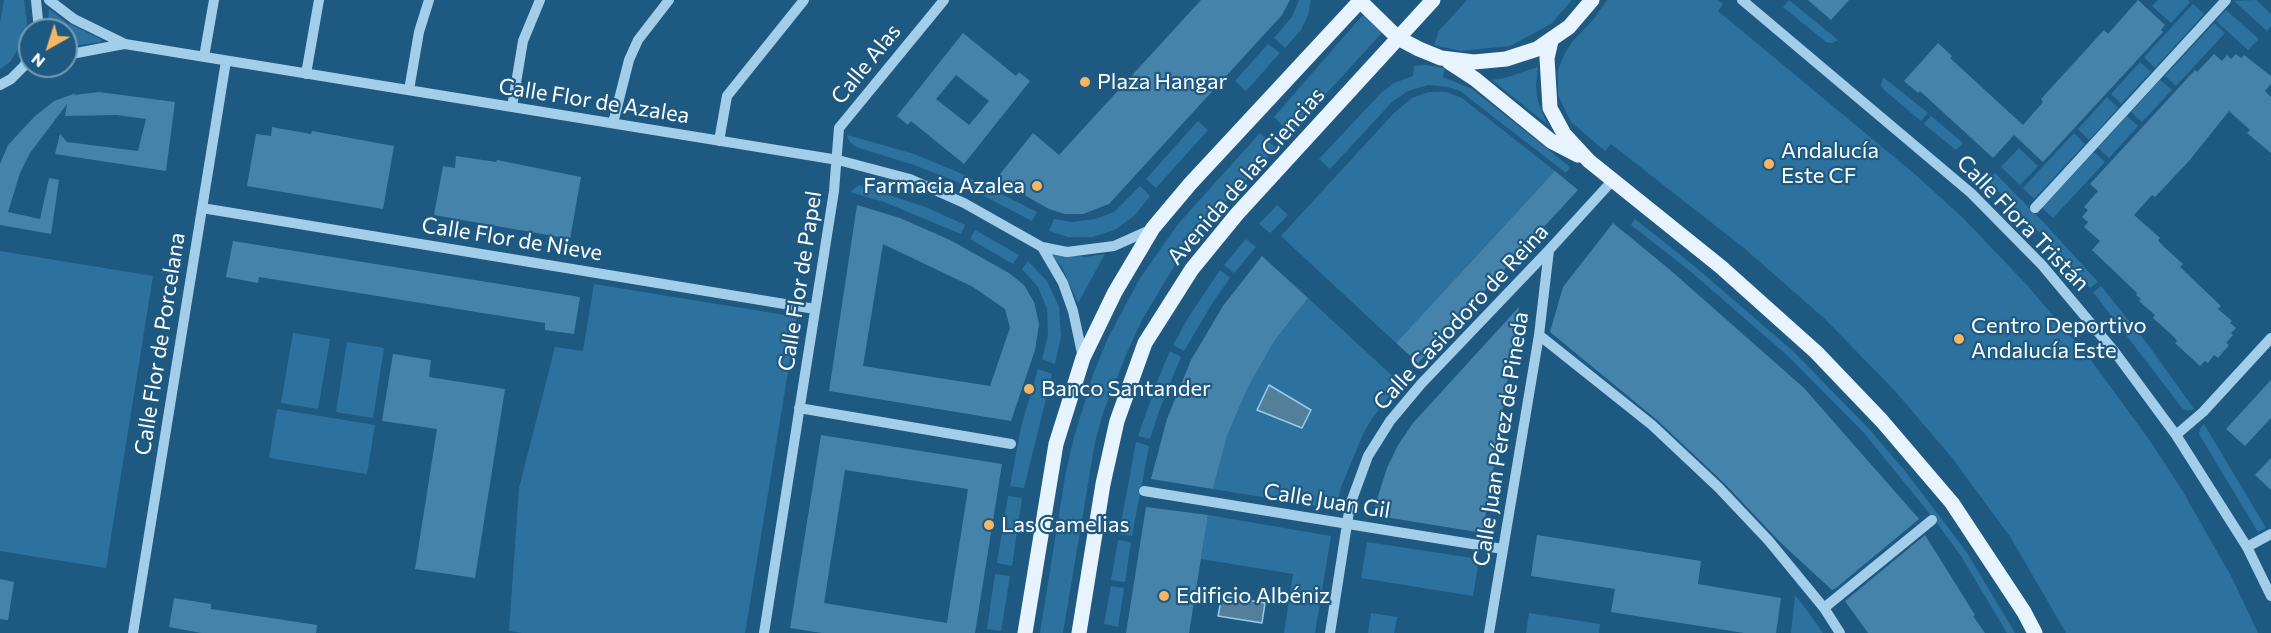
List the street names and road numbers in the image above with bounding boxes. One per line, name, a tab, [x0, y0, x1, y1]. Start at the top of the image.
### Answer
street label: Calle Alas	[826, 18, 906, 110]
street label: Calle Flor de Azalea	[497, 73, 691, 129]
street label: Avenida de las Ciencias	[1162, 82, 1330, 270]
street label: Calle Flora Tristán	[1951, 149, 2095, 297]
street label: Calle Flor de Papel	[773, 189, 827, 373]
street label: Calle Flor de Nieve	[420, 212, 604, 266]
street label: Calle Casiodoro de Reina	[1368, 219, 1554, 415]
street label: Calle Flor de Porcelana	[129, 231, 191, 457]
street label: Calle Juan Pérez de Pineda	[1468, 310, 1534, 568]
street label: Calle Juan Gil	[1262, 478, 1392, 524]

